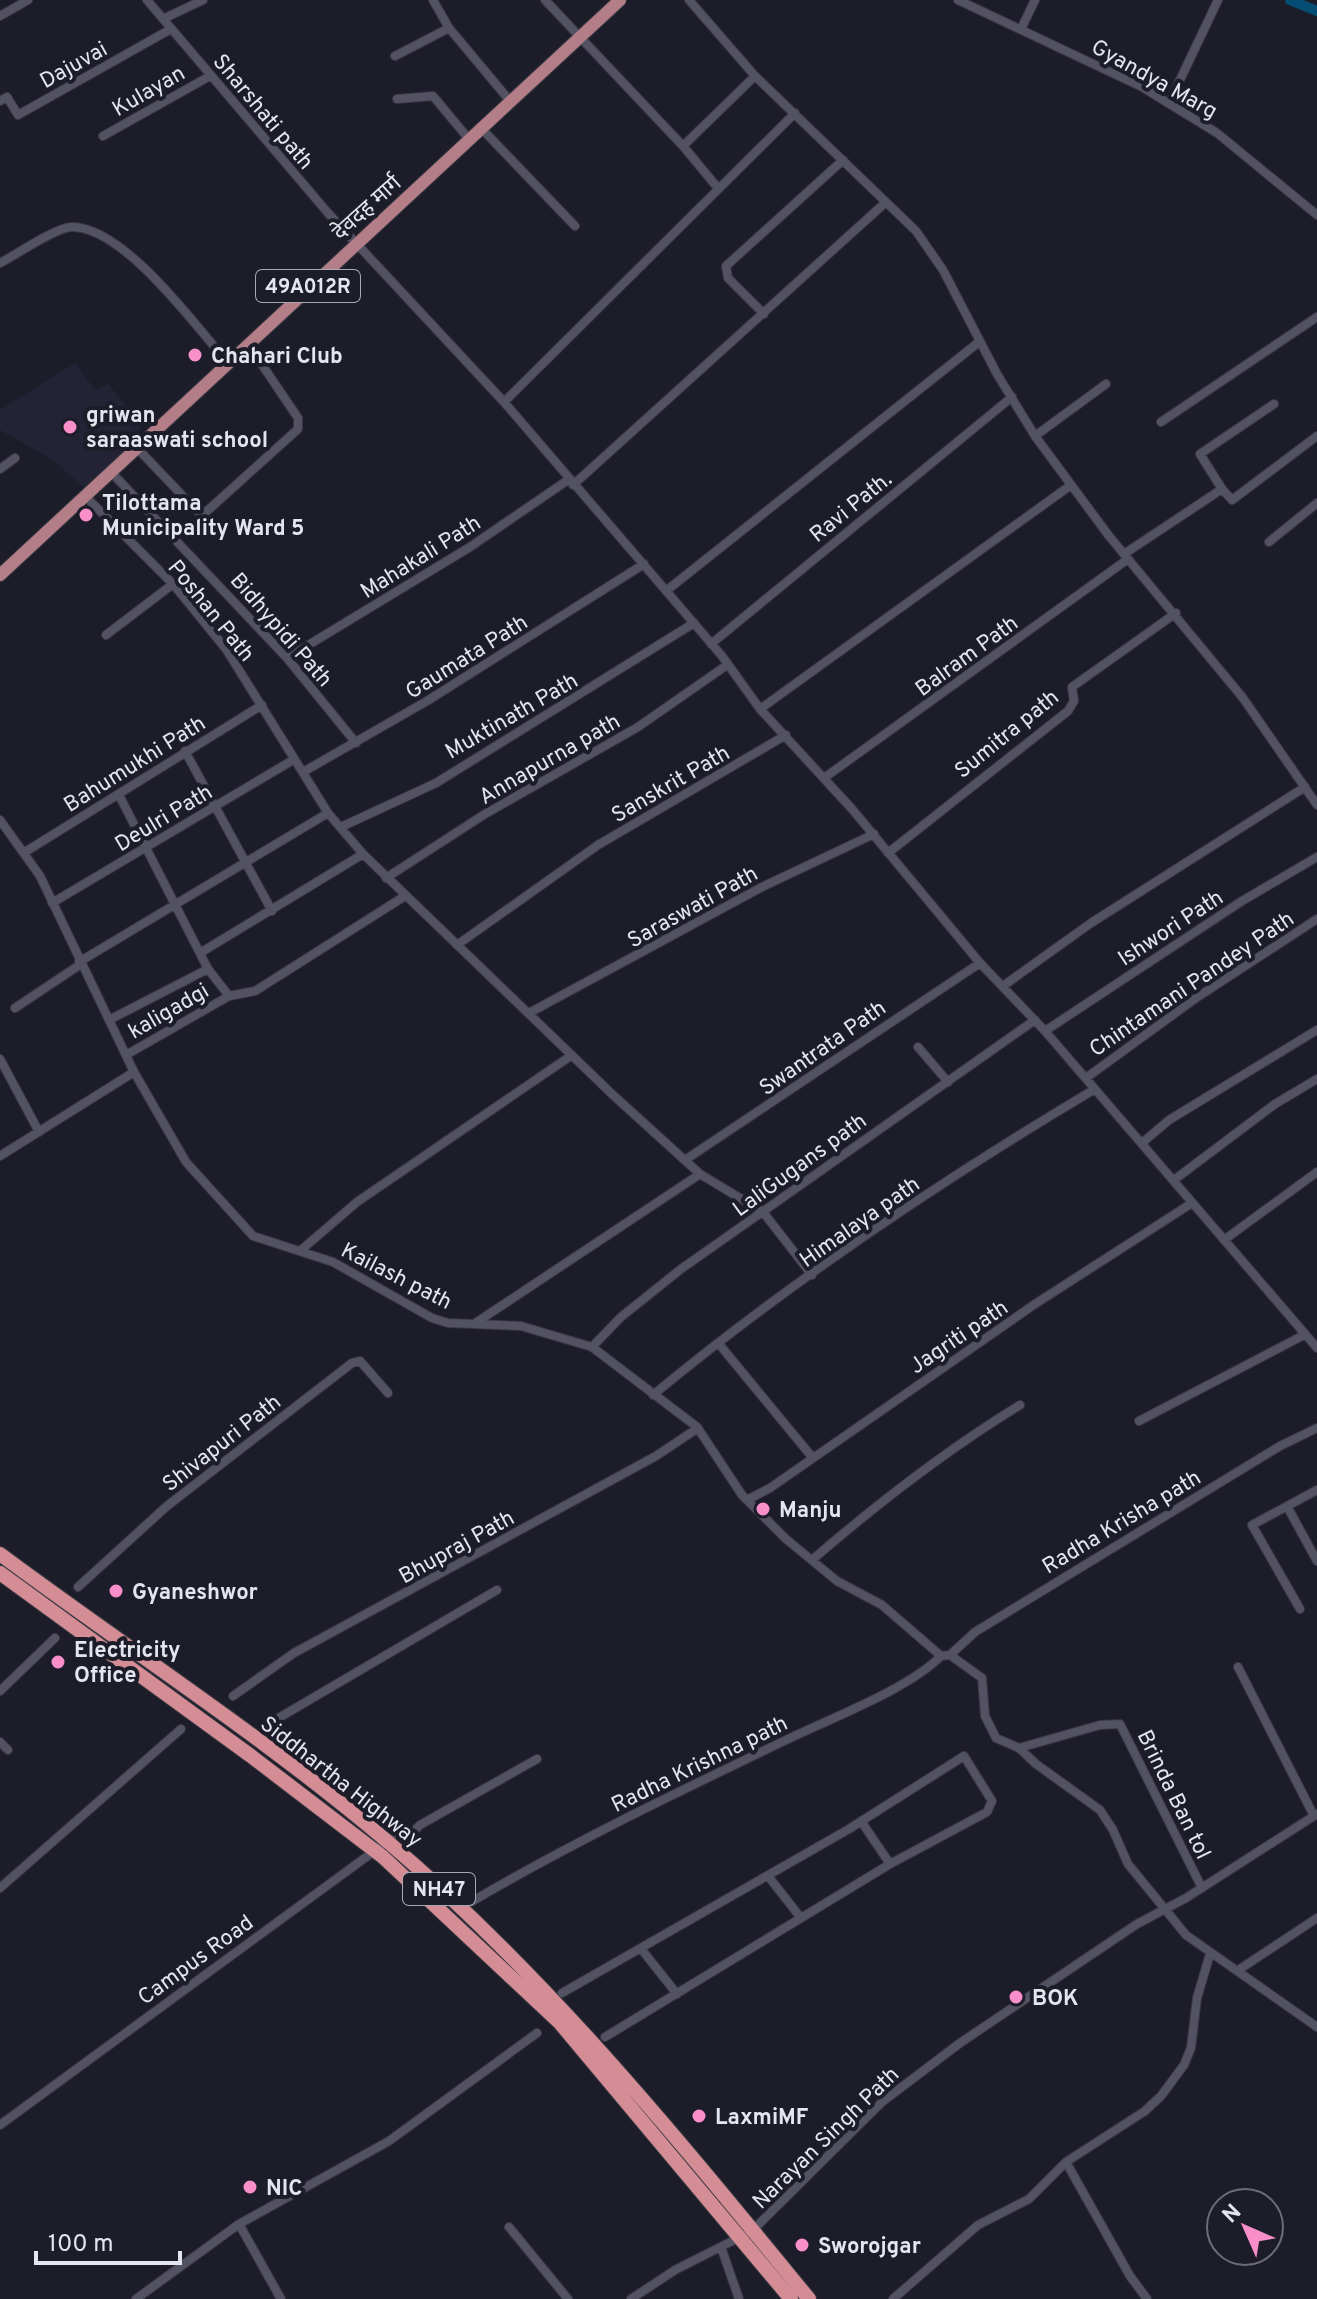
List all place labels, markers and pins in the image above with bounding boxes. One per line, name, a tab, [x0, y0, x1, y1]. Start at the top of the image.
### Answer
place label: Chahari Club	[211, 344, 343, 371]
marker: Chahari Club	[186, 346, 204, 364]
place label: griwan saraaswati school	[86, 403, 268, 455]
marker: griwan saraaswati school	[61, 418, 79, 436]
place label: Tilottama Municipality Ward 5	[102, 491, 305, 543]
marker: Tilottama Municipality Ward 5	[77, 506, 95, 524]
place label: Manju	[779, 1498, 841, 1525]
marker: Manju	[754, 1500, 772, 1518]
place label: Gyaneshwor	[132, 1580, 258, 1607]
marker: Gyaneshwor	[107, 1582, 125, 1600]
place label: Electricity Office	[74, 1638, 181, 1690]
marker: Electricity Office	[49, 1653, 67, 1671]
place label: BOK	[1032, 1986, 1079, 2013]
marker: BOK	[1007, 1988, 1025, 2006]
place label: LaxmiMF	[715, 2105, 809, 2132]
marker: LaxmiMF	[690, 2107, 708, 2125]
place label: NIC	[266, 2176, 302, 2203]
marker: NIC	[241, 2178, 259, 2196]
place label: Sworojgar	[818, 2234, 921, 2261]
marker: Sworojgar	[793, 2236, 811, 2254]

